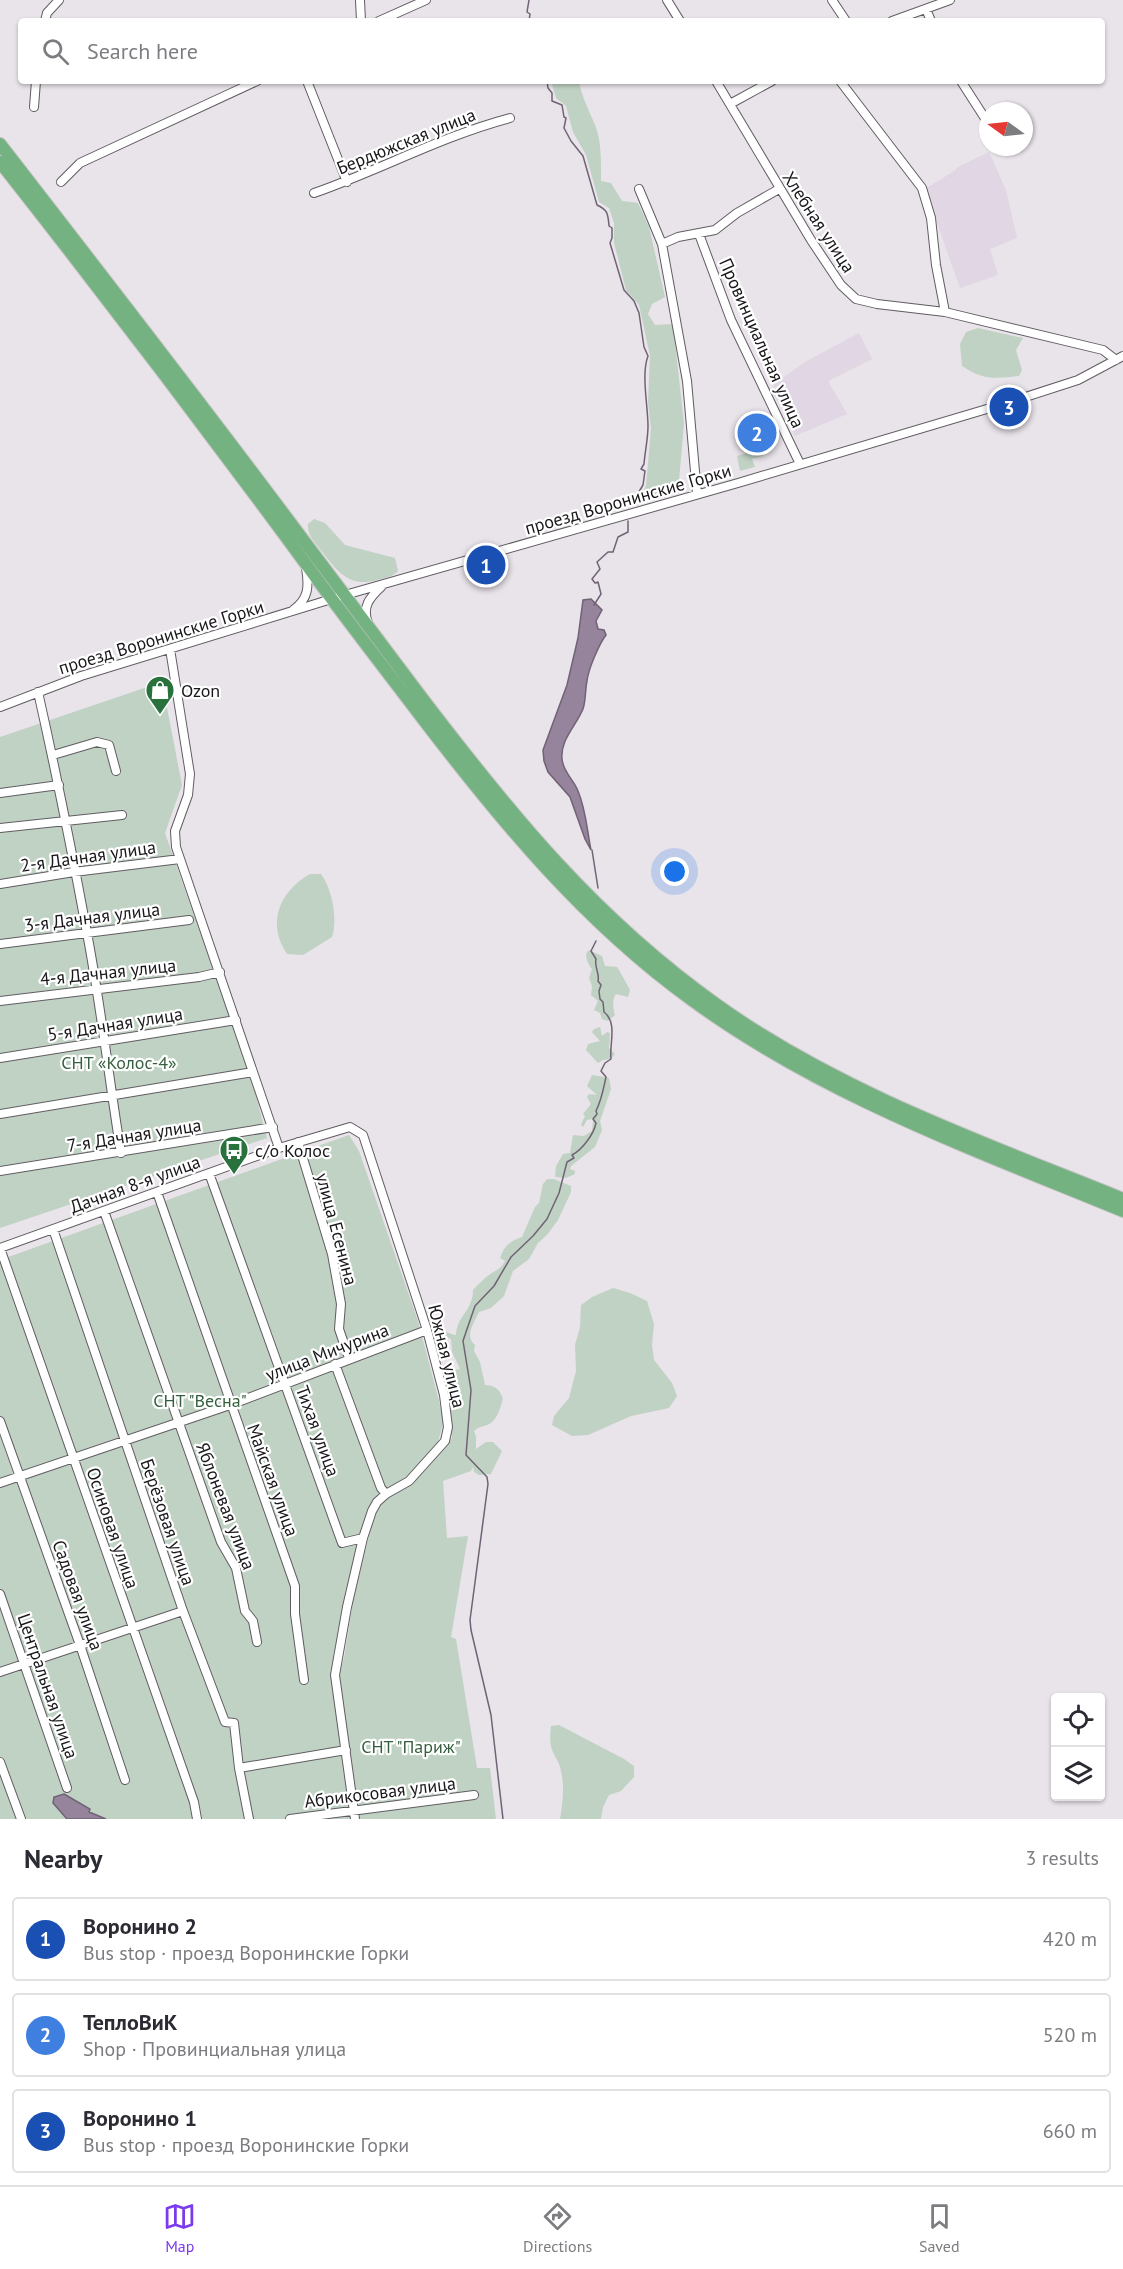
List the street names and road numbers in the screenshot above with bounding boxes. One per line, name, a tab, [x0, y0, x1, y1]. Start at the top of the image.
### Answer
street label: Бердюжская улица	[333, 103, 479, 179]
street label: Хлебная улица	[778, 167, 860, 277]
street label: Провинциальная улица	[714, 254, 810, 432]
street label: проезд Воронинские Горки	[522, 458, 734, 540]
street label: проезд Воронинские Горки	[55, 595, 267, 679]
street label: 2-я Дачная улица	[19, 835, 157, 877]
street label: 3-я Дачная улица	[23, 897, 161, 937]
street label: 4-я Дачная улица	[39, 953, 177, 991]
street label: 5-я Дачная улица	[46, 1002, 184, 1046]
street label: 7-я Дачная улица	[65, 1113, 203, 1157]
street label: Дачная 8-я улица	[67, 1150, 203, 1218]
street label: улица Есенина	[311, 1170, 363, 1288]
street label: Южная улица	[423, 1302, 471, 1410]
street label: улица Мичурина	[262, 1318, 392, 1386]
street label: Тихая улица	[291, 1382, 345, 1480]
street label: Майская улица	[242, 1421, 304, 1539]
street label: Яблоневая улица	[191, 1439, 261, 1573]
street label: Берёзовая улица	[136, 1456, 200, 1588]
street label: Осиновая улица	[82, 1464, 144, 1592]
street label: Садовая улица	[47, 1537, 109, 1653]
street label: Центральная улица	[12, 1610, 84, 1762]
street label: Абрикосовая улица	[303, 1771, 457, 1813]

